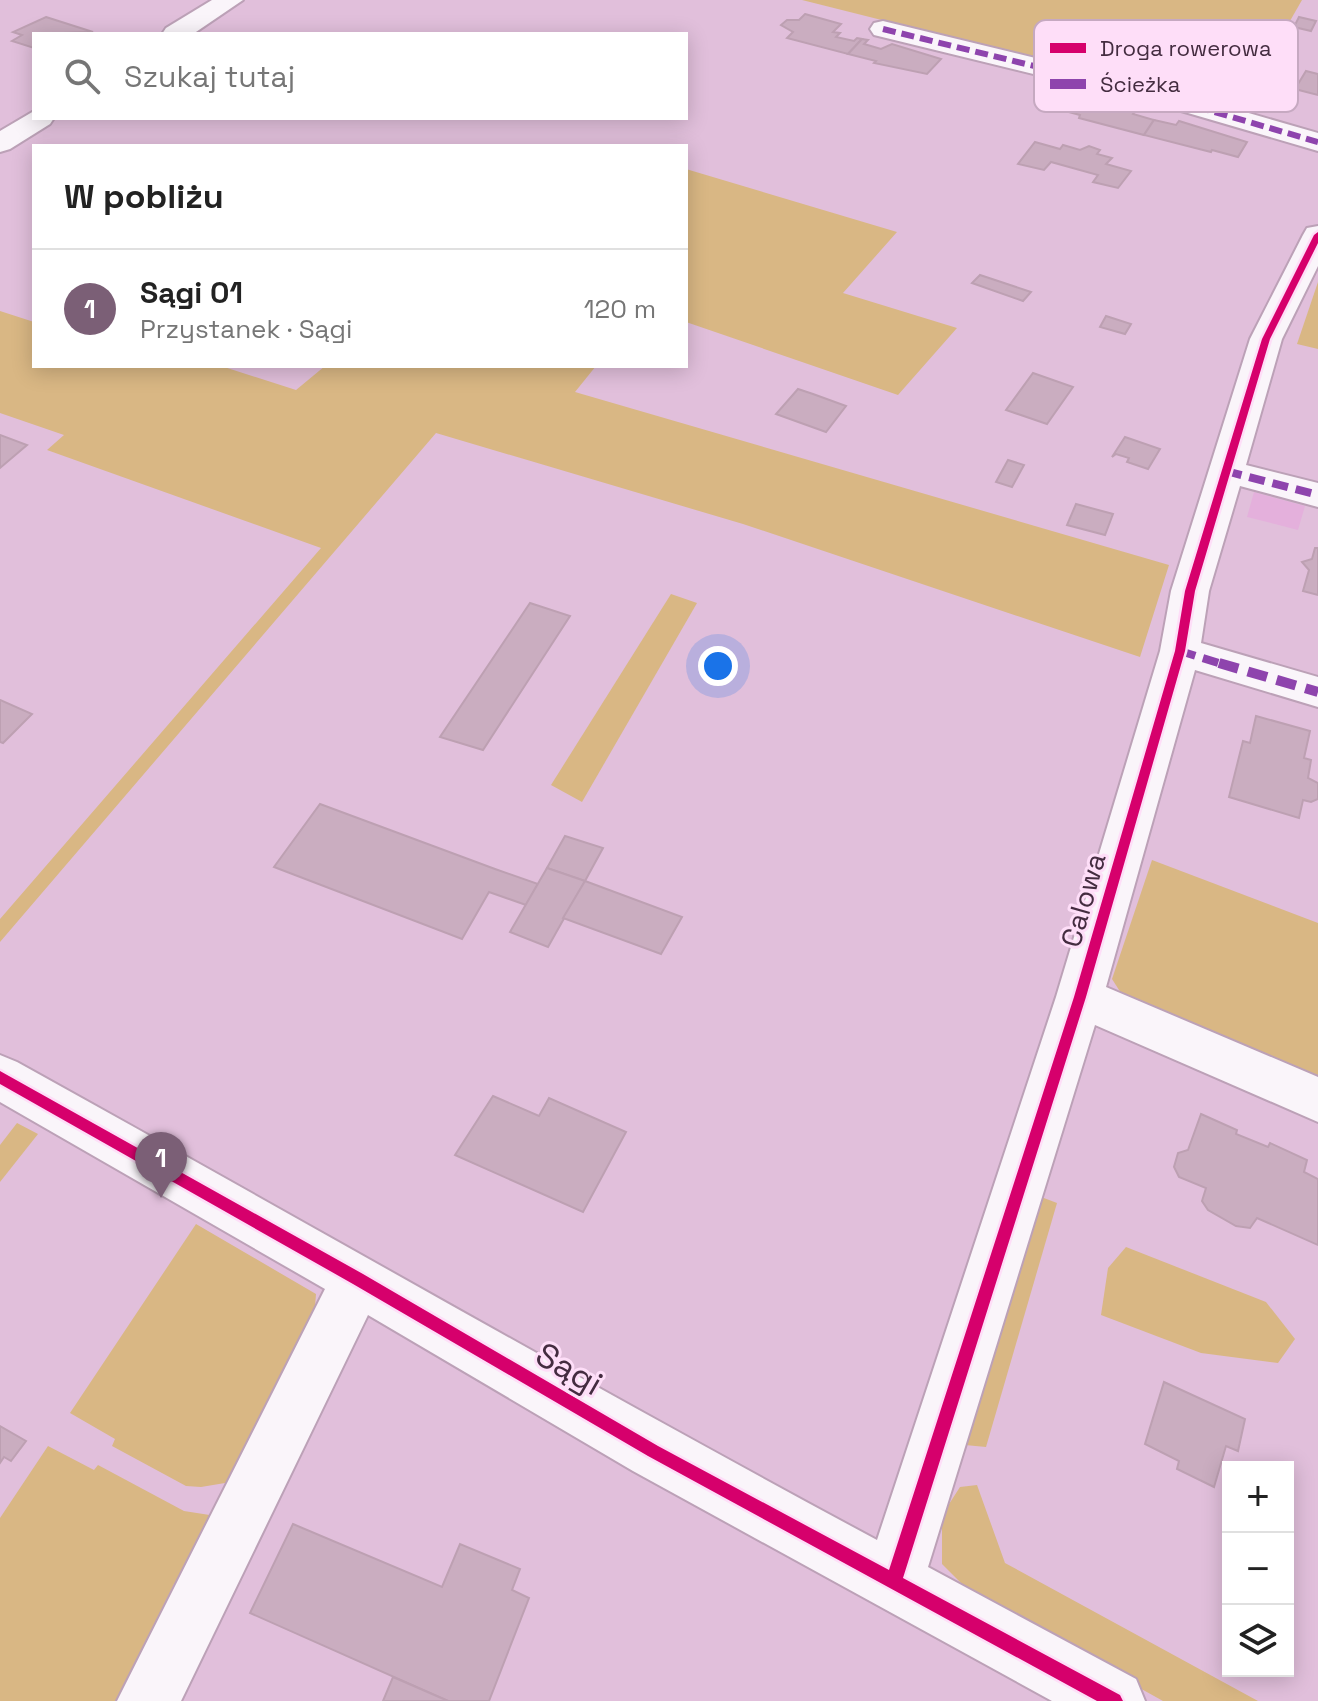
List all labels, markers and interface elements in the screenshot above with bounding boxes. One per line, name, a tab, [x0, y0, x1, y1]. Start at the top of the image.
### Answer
legend	[1034, 20, 1298, 112]
search box	[32, 32, 688, 120]
text: Droga rowerowa	[1100, 34, 1272, 62]
icon: search	[60, 54, 104, 98]
text: Szukaj tutaj	[124, 57, 295, 96]
text: Ścieżka	[1100, 70, 1181, 98]
text: W pobliżu	[64, 175, 224, 218]
text: Sągi 01	[140, 273, 243, 312]
text: 1	[84, 292, 96, 326]
text: 120 m	[584, 292, 656, 326]
text: Przystanek · Sągi	[140, 312, 352, 346]
your location	[698, 646, 738, 686]
street label: Calowa	[1052, 849, 1114, 951]
pin: 1	[135, 1132, 187, 1198]
street label: Sągi	[528, 1333, 610, 1405]
map controls	[1222, 1461, 1294, 1677]
button: +	[1222, 1461, 1294, 1533]
button: −	[1222, 1533, 1294, 1605]
button: layers	[1222, 1605, 1294, 1677]

